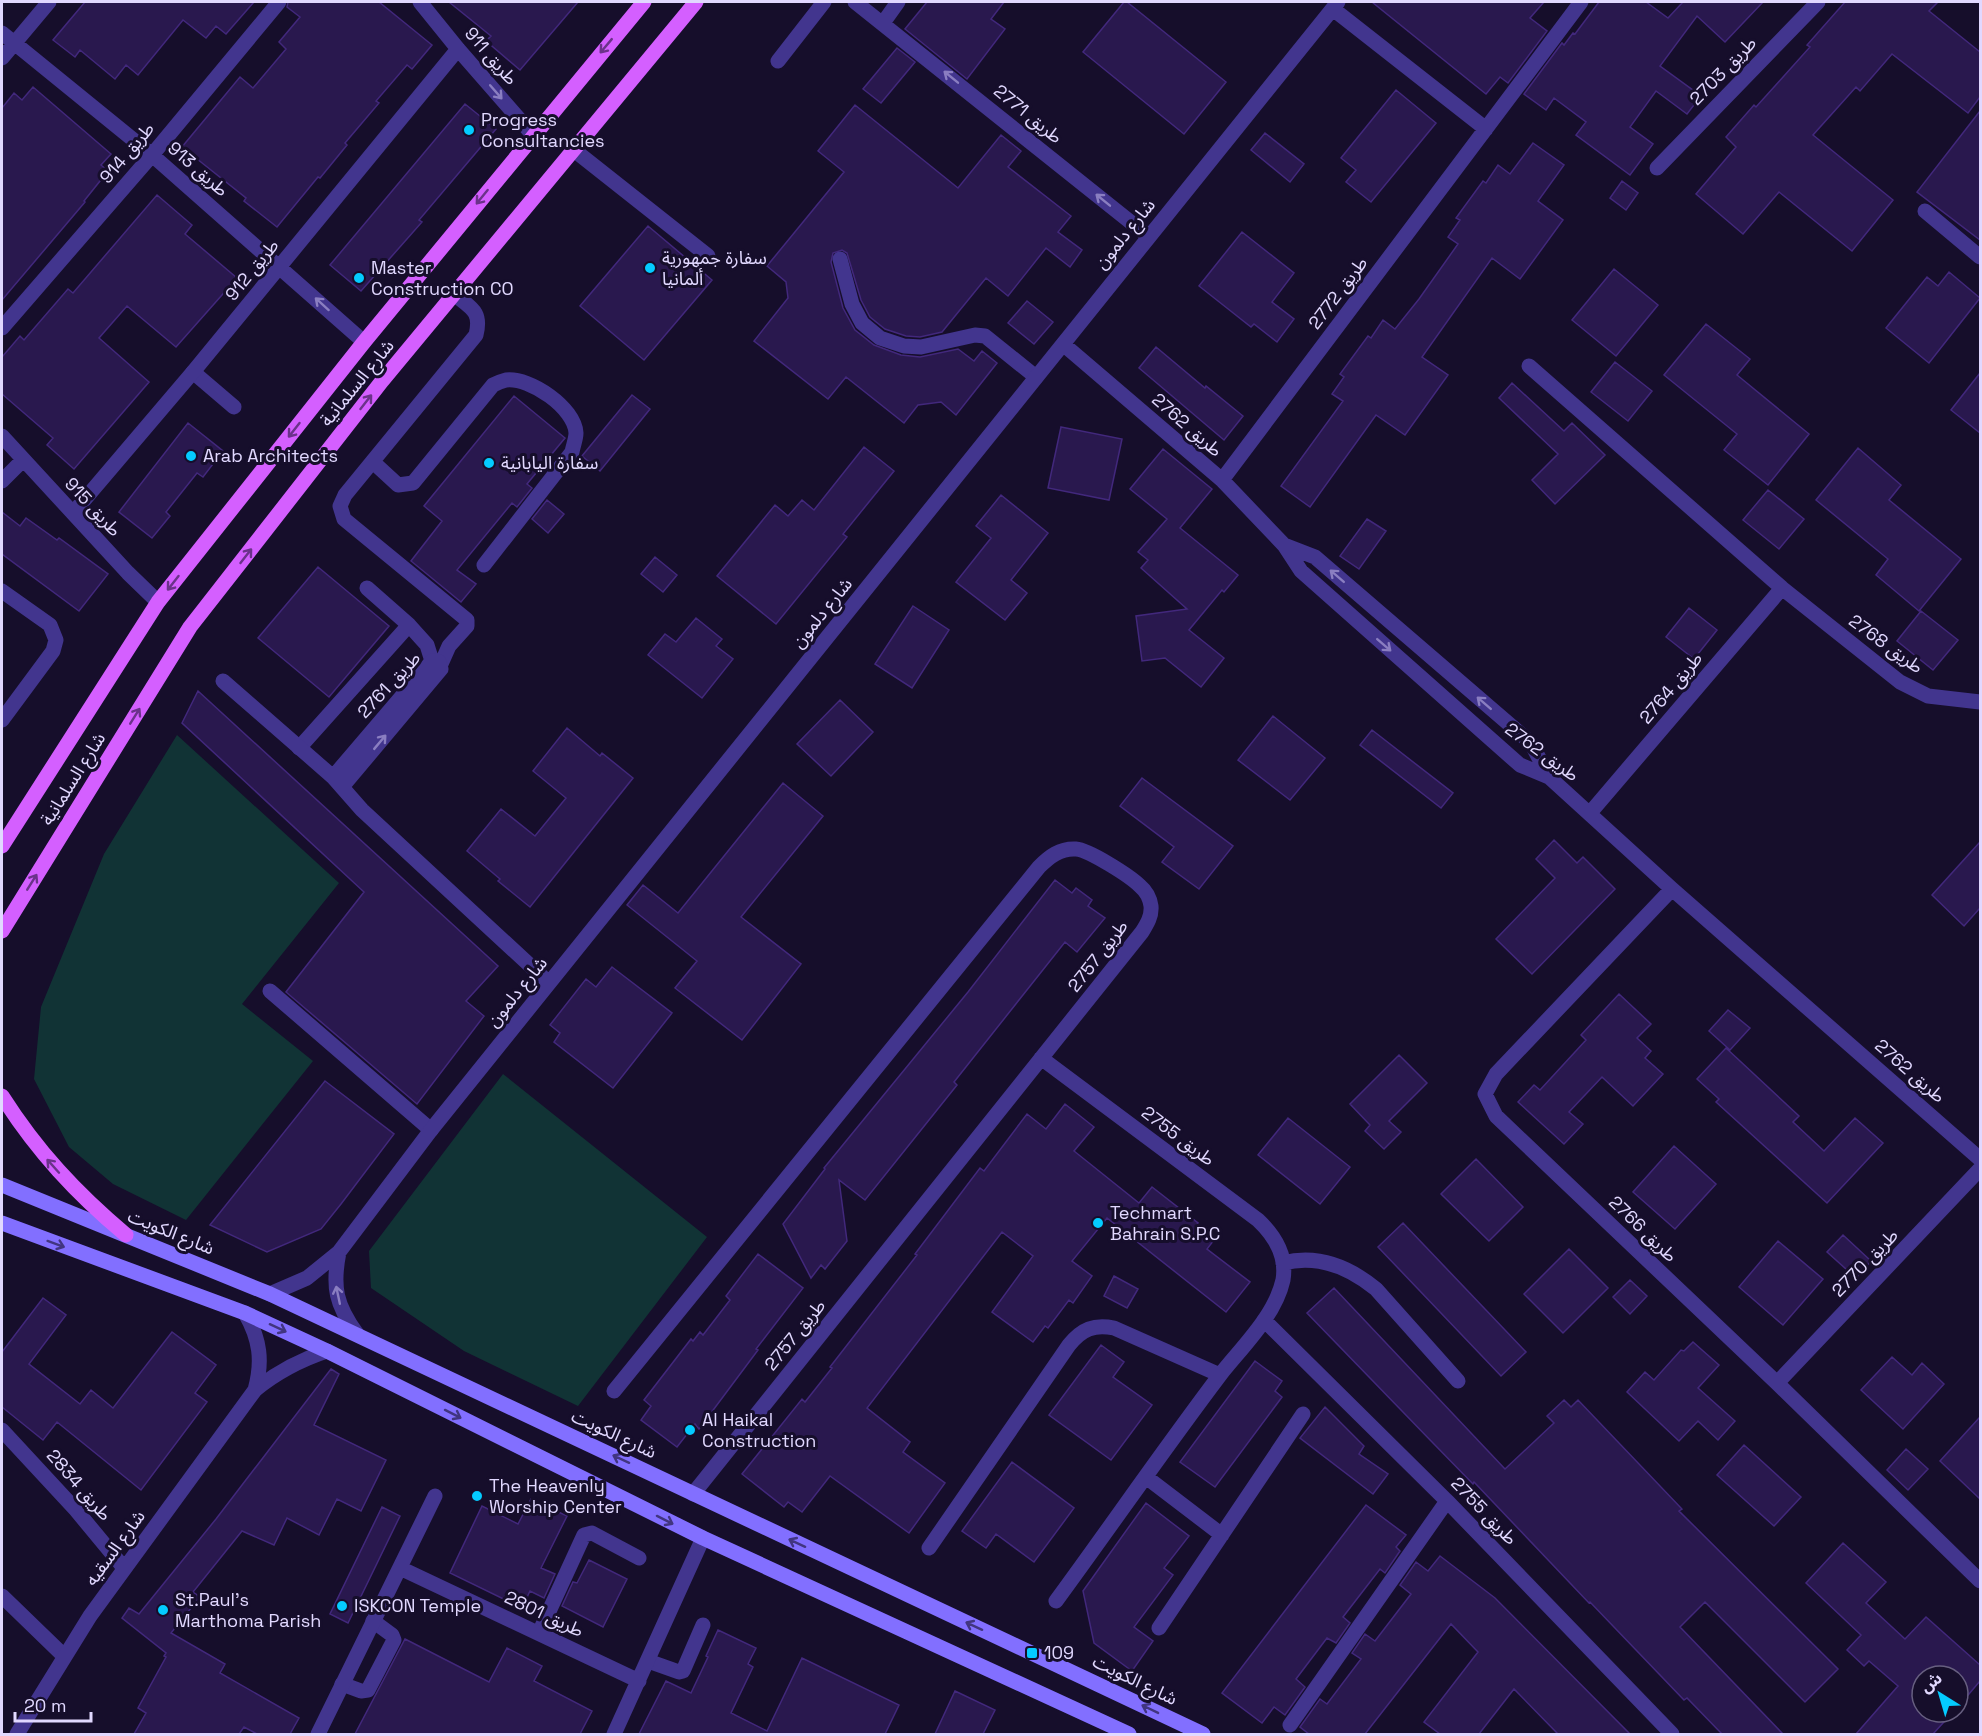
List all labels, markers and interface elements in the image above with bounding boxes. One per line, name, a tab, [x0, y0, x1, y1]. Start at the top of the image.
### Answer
street label: طريق 911	[460, 22, 523, 89]
street label: طريق 2703	[1684, 32, 1761, 110]
one-way arrow	[600, 38, 613, 54]
one-way arrow	[943, 71, 959, 84]
street label: طريق 2771	[989, 79, 1067, 148]
one-way arrow	[489, 84, 503, 99]
place label: Progress Consultancies	[481, 108, 605, 152]
street label: طريق 914	[94, 117, 159, 188]
marker: Progress Consultancies	[462, 123, 476, 137]
street label: طريق 913	[163, 136, 233, 201]
one-way arrow	[476, 189, 489, 205]
one-way arrow	[1095, 193, 1111, 206]
street label: شارع دلمون	[1089, 194, 1162, 276]
street label: طريق 912	[220, 234, 283, 305]
place label: سفارة جمهورية ألمانيا	[662, 246, 767, 290]
street label: طريق 2772	[1303, 252, 1372, 334]
place label: Master Construction CO	[371, 256, 514, 300]
marker: سفارة جمهورية ألمانيا	[643, 261, 657, 275]
marker: Master Construction CO	[352, 271, 366, 285]
one-way arrow	[315, 297, 330, 311]
street label: شارع السلمانية	[315, 335, 401, 433]
street label: طريق 2762	[1147, 388, 1227, 461]
one-way arrow	[359, 394, 372, 410]
one-way arrow	[288, 422, 301, 438]
place label: Arab Architects	[203, 444, 338, 467]
marker: Arab Architects	[184, 449, 198, 463]
place label: سفارة اليابانية	[501, 451, 598, 474]
marker: سفارة اليابانية	[482, 456, 496, 470]
street label: طريق 915	[60, 472, 127, 541]
one-way arrow	[239, 548, 252, 564]
one-way arrow	[1329, 569, 1345, 583]
street label: شارع دلمون	[786, 573, 859, 655]
one-way arrow	[167, 575, 180, 591]
street label: طريق 2768	[1845, 609, 1928, 678]
one-way arrow	[1376, 638, 1391, 652]
street label: طريق 2761	[352, 647, 425, 723]
street label: طريق 2764	[1634, 647, 1707, 728]
one-way arrow	[1477, 696, 1492, 710]
one-way arrow	[130, 708, 142, 725]
street label: طريق 2762	[1501, 717, 1584, 786]
street label: شارع السلمانية	[35, 728, 113, 831]
one-way arrow	[373, 735, 387, 750]
one-way arrow	[27, 874, 39, 891]
street label: طريق 2757	[1062, 915, 1133, 996]
street label: شارع دلمون	[481, 952, 554, 1034]
street label: طريق 2762	[1870, 1034, 1950, 1107]
street label: طريق 2755	[1137, 1101, 1219, 1171]
one-way arrow	[46, 1159, 60, 1174]
street label: طريق 2766	[1604, 1190, 1682, 1267]
place label: Techmart Bahrain S.P.C	[1110, 1201, 1220, 1245]
street label: شارع الكويت	[123, 1204, 218, 1262]
marker: Techmart Bahrain S.P.C	[1091, 1216, 1105, 1230]
street label: طريق 2770	[1827, 1224, 1903, 1301]
one-way arrow	[47, 1239, 65, 1250]
one-way arrow	[332, 1286, 343, 1306]
street label: طريق 2757	[759, 1294, 830, 1375]
one-way arrow	[268, 1323, 286, 1335]
street label: شارع الكويت	[567, 1404, 660, 1466]
one-way arrow	[444, 1408, 462, 1420]
place label: Al Haikal Construction	[702, 1408, 816, 1452]
marker: Al Haikal Construction	[683, 1423, 697, 1437]
street label: طريق 2834	[42, 1444, 117, 1525]
one-way arrow	[612, 1453, 630, 1465]
street label: طريق 2755	[1446, 1472, 1522, 1549]
place label: The Heavenly Worship Center	[489, 1474, 622, 1518]
marker: The Heavenly Worship Center	[470, 1489, 484, 1503]
street label: شارع السقيه	[79, 1505, 152, 1592]
one-way arrow	[656, 1514, 674, 1526]
one-way arrow	[789, 1536, 807, 1548]
street label: طريق 2801	[501, 1585, 587, 1642]
place label: St.Paul's Marthoma Parish	[175, 1588, 321, 1632]
place label: ISKCON Temple	[354, 1594, 481, 1617]
marker: ISKCON Temple	[335, 1599, 349, 1613]
marker: St.Paul's Marthoma Parish	[156, 1603, 170, 1617]
one-way arrow	[965, 1619, 983, 1631]
place label: 109	[1044, 1641, 1074, 1664]
marker: 109	[1025, 1646, 1039, 1660]
street label: شارع الكويت	[1088, 1649, 1181, 1713]
north arrow	[1910, 1664, 1970, 1724]
text: ش	[1916, 1667, 1946, 1697]
scale bar	[15, 1685, 92, 1723]
text: 20 m	[24, 1694, 67, 1717]
one-way arrow	[1141, 1703, 1159, 1715]

